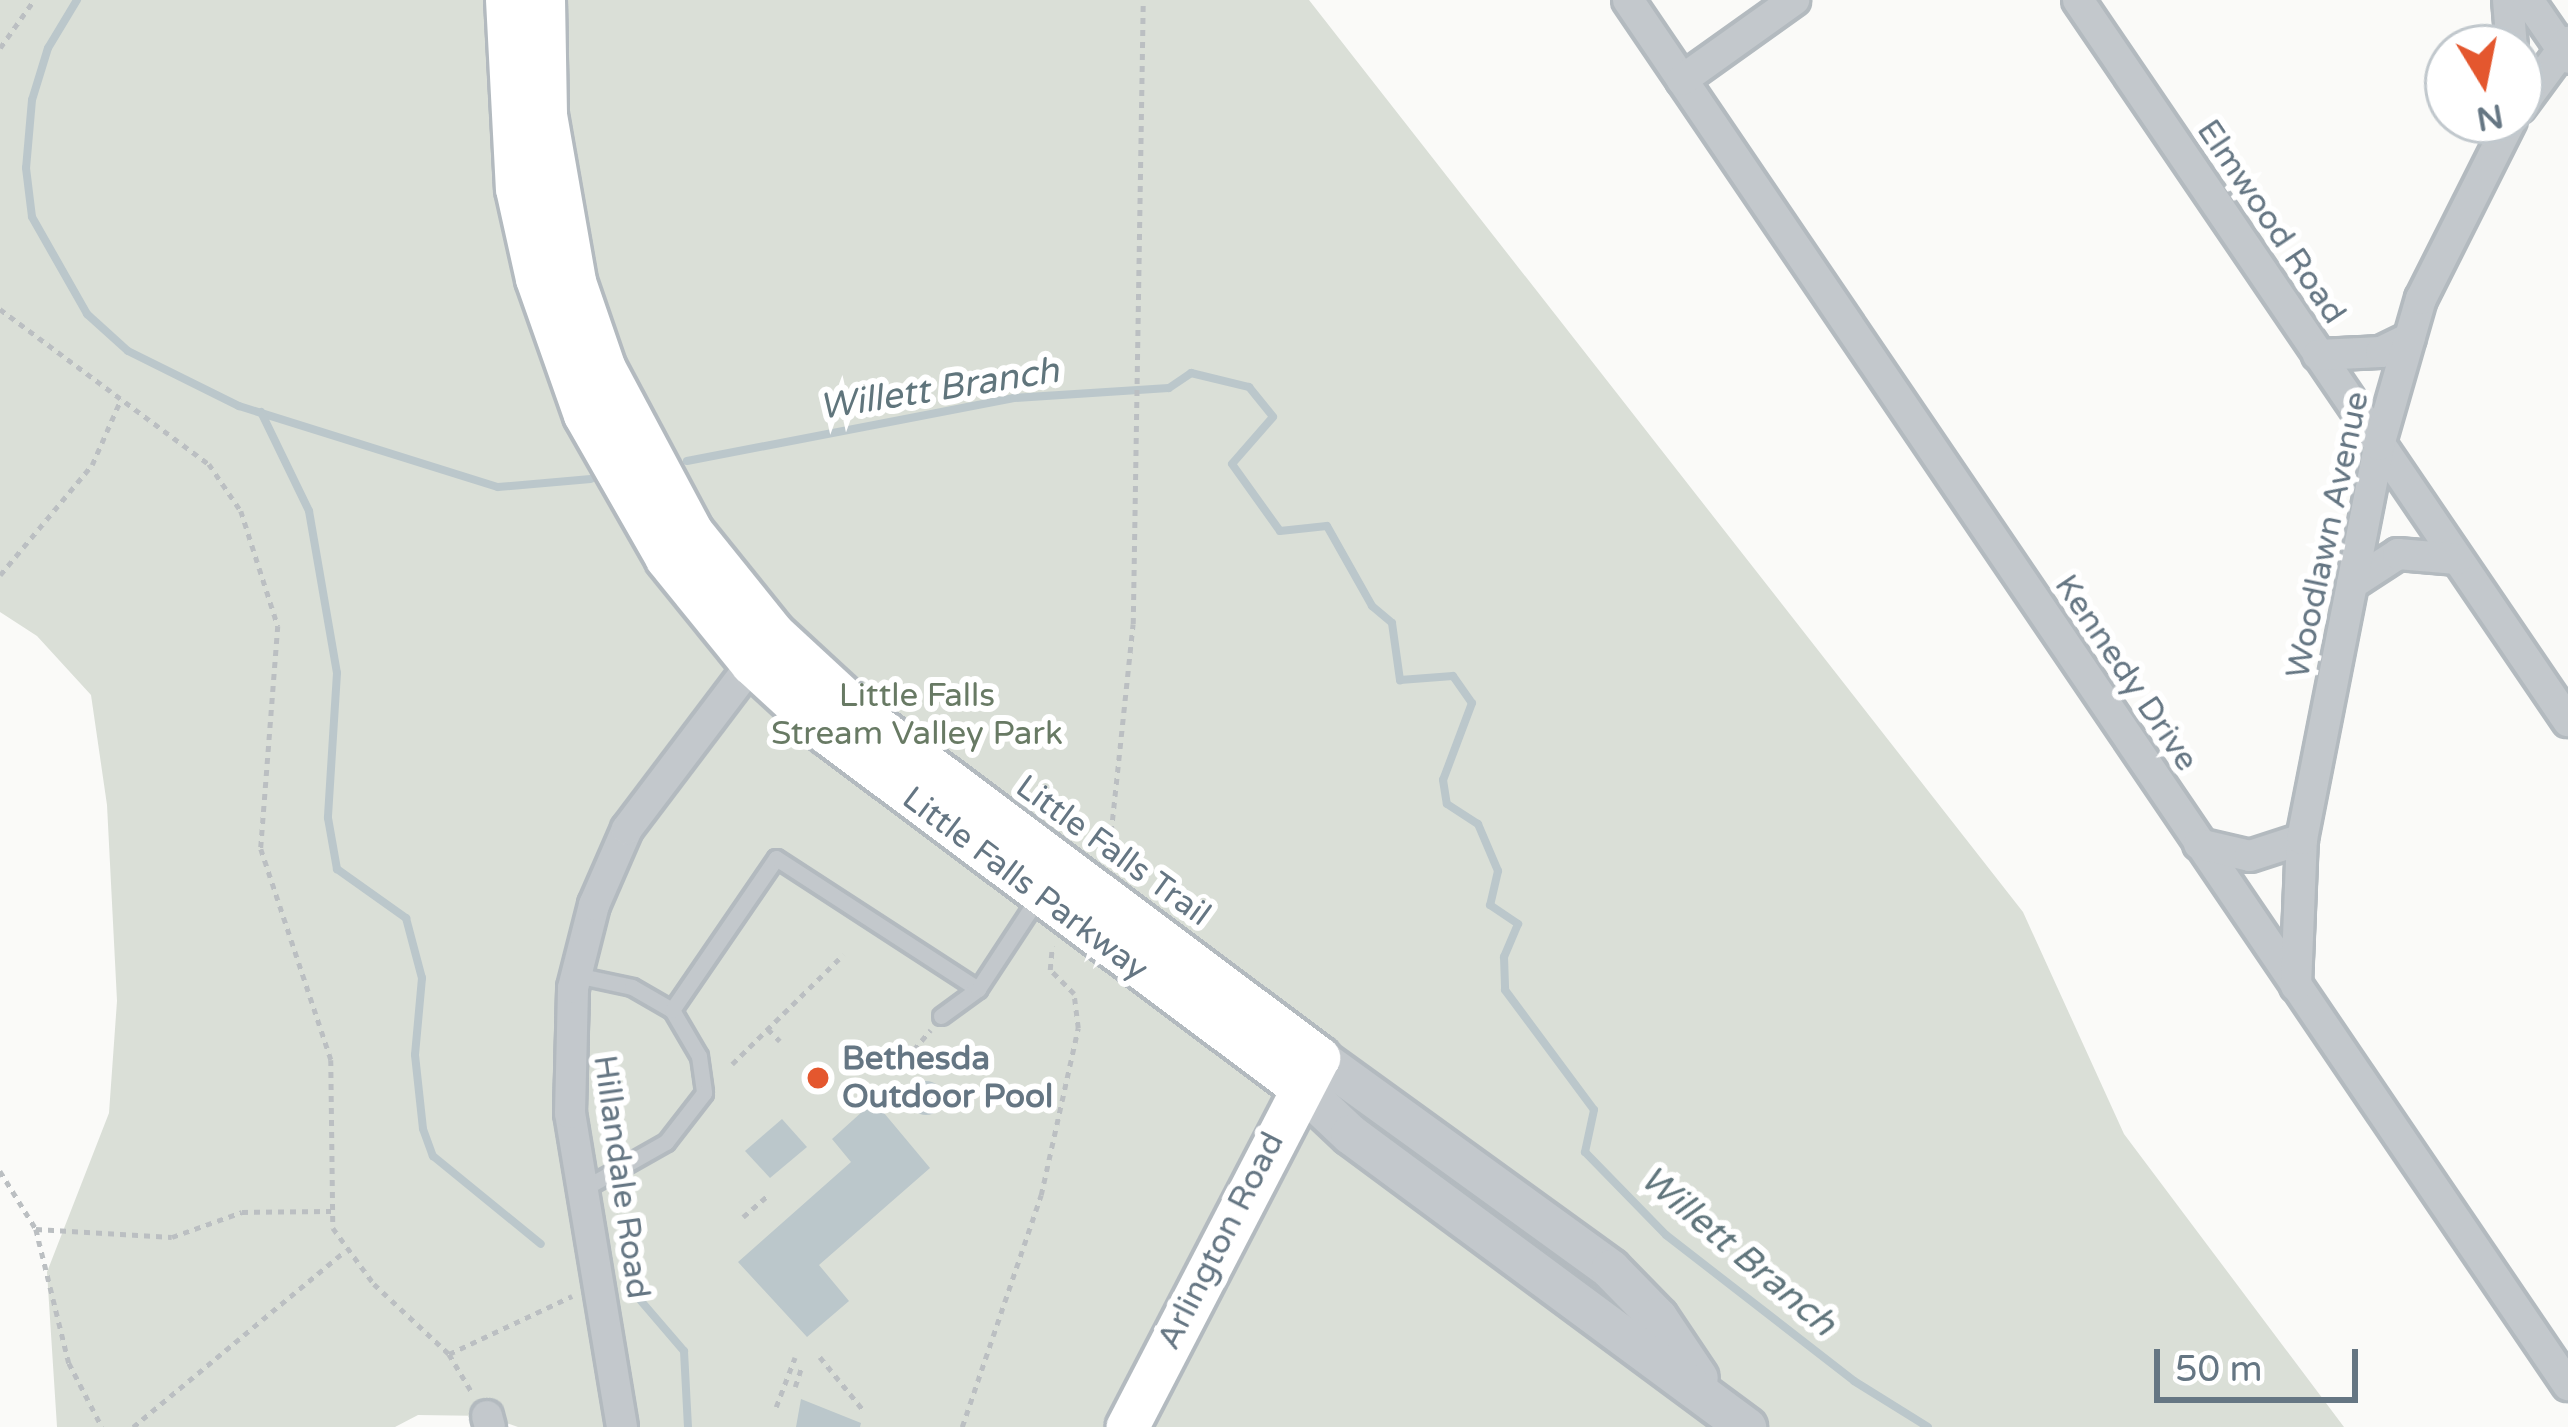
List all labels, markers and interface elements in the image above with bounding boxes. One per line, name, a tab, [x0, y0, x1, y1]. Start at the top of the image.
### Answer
north arrow	[2424, 24, 2544, 144]
text: N	[2473, 95, 2506, 138]
street label: Elmwood Road	[2188, 112, 2354, 332]
water label: Willett Branch	[816, 349, 1062, 429]
street label: Woodlawn Avenue	[2278, 388, 2378, 682]
street label: Kennedy Drive	[2046, 567, 2206, 779]
park label: Little Falls Stream Valley Park	[771, 676, 1063, 754]
street label: Little Falls Trail	[1008, 767, 1218, 935]
street label: Little Falls Parkway	[894, 779, 1156, 989]
place label: Bethesda Outdoor Pool	[842, 1039, 1053, 1117]
street label: Hillandale Road	[584, 1053, 658, 1301]
marker: Bethesda Outdoor Pool	[805, 1065, 831, 1091]
street label: Arlington Road	[1149, 1126, 1293, 1356]
water label: Willett Branch	[1631, 1157, 1845, 1345]
scale bar	[2160, 1325, 2364, 1399]
text: 50 m	[2175, 1348, 2263, 1391]

